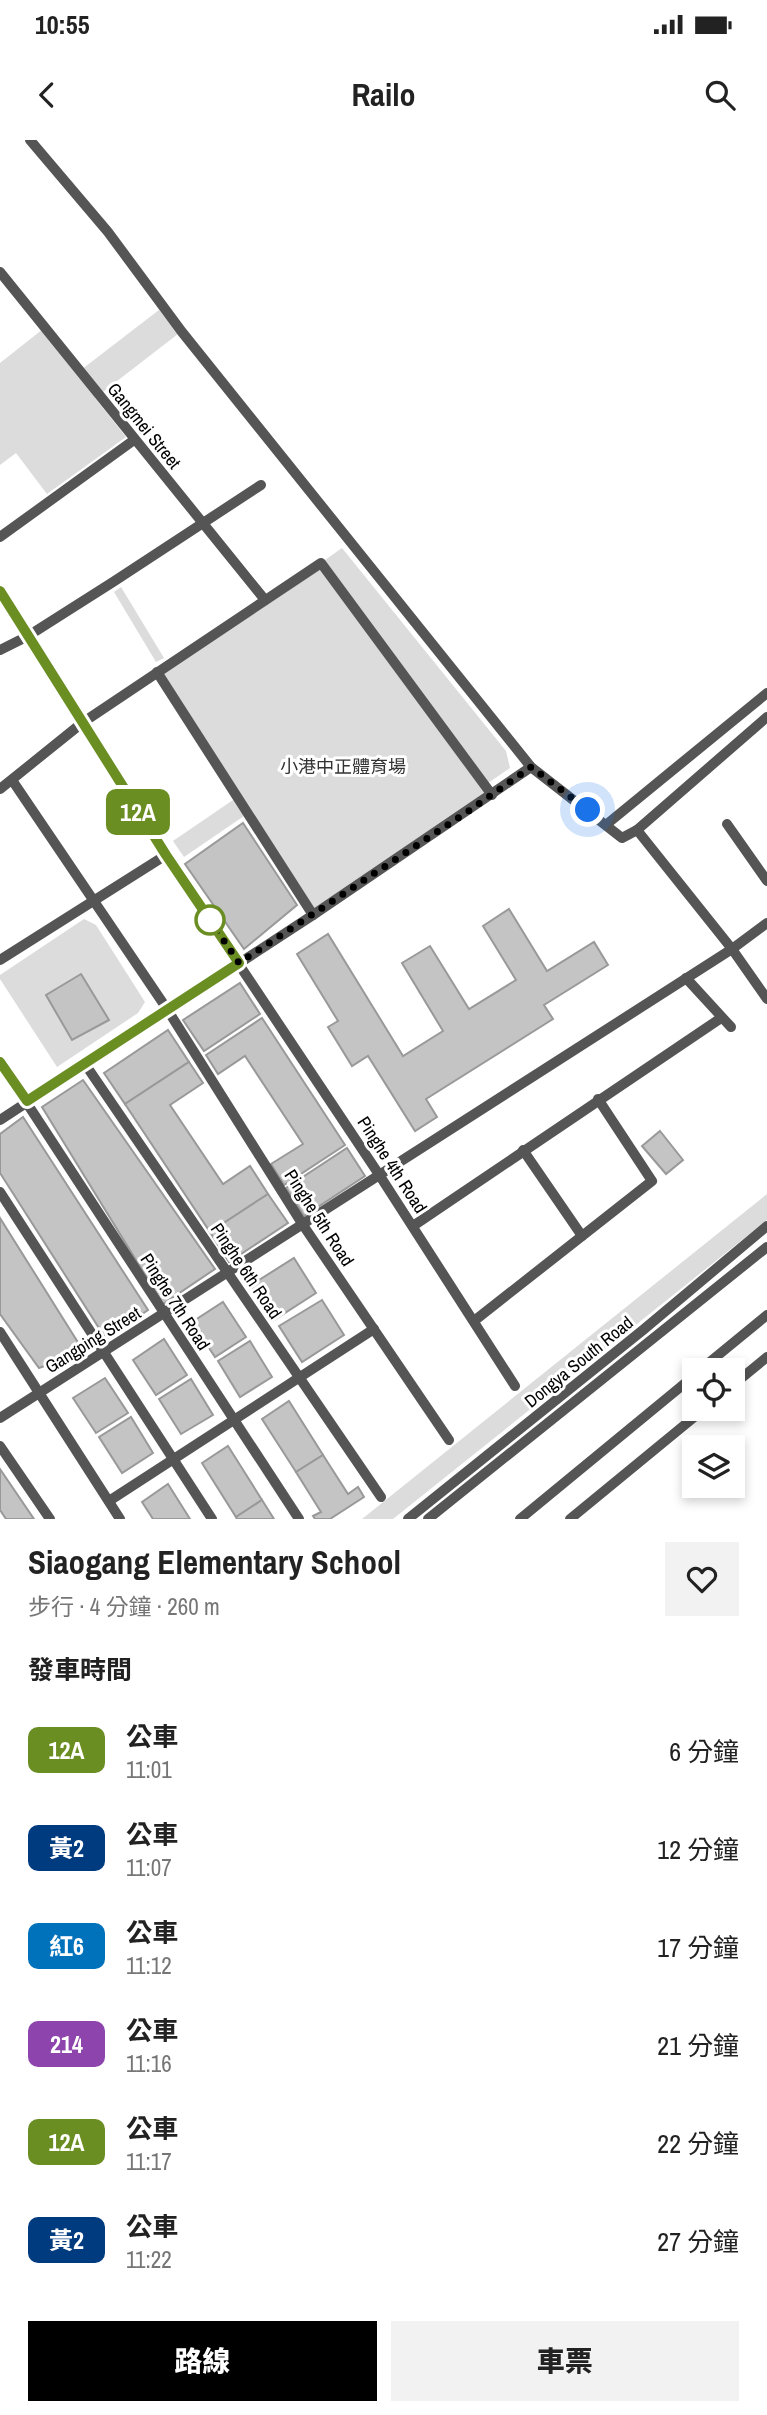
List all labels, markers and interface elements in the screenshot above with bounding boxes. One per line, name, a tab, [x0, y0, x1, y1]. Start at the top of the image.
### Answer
text: 10:55	[35, 7, 90, 42]
text: Railo	[351, 73, 416, 116]
icon: back	[28, 76, 66, 114]
icon: search	[701, 76, 739, 114]
street label: Gangmei Street	[102, 377, 187, 474]
park label: 小港中正體育場	[280, 754, 406, 779]
line badge: 12A	[98, 789, 178, 835]
your location	[570, 792, 605, 827]
text: 12A	[120, 796, 156, 828]
unlabelled marker	[195, 905, 225, 935]
street label: Pinghe 4th Road	[352, 1111, 433, 1218]
street label: Pinghe 5th Road	[279, 1164, 360, 1271]
street label: Pinghe 6th Road	[205, 1218, 288, 1324]
street label: Pinghe 7th Road	[135, 1248, 216, 1355]
street label: Gangping Street	[40, 1300, 145, 1379]
street label: Dongya South Road	[519, 1310, 638, 1413]
map controls	[682, 1358, 745, 1498]
button: locate	[682, 1358, 745, 1421]
button: layers	[682, 1435, 745, 1498]
text: Siaogang Elementary School	[28, 1540, 401, 1584]
button: heart	[665, 1542, 739, 1616]
text: 步行 · 4 分鐘 · 260 m	[28, 1591, 220, 1622]
text: 發車時間	[28, 1652, 132, 1687]
text: 公車	[126, 1719, 178, 1754]
text: 12A	[48, 1734, 85, 1766]
text: 6 分鐘	[669, 1734, 739, 1769]
text: 11:01	[126, 1754, 172, 1785]
text: 公車	[126, 1817, 178, 1852]
text: 黃2	[49, 1832, 84, 1864]
text: 12 分鐘	[657, 1832, 739, 1867]
text: 11:07	[126, 1852, 172, 1883]
text: 公車	[126, 1915, 178, 1950]
text: 紅6	[49, 1930, 84, 1962]
text: 17 分鐘	[657, 1930, 739, 1965]
text: 11:12	[126, 1950, 172, 1981]
text: 公車	[126, 2013, 178, 2048]
text: 214	[50, 2028, 83, 2060]
text: 21 分鐘	[657, 2028, 739, 2063]
text: 11:16	[126, 2048, 172, 2079]
text: 公車	[126, 2111, 178, 2146]
text: 12A	[48, 2126, 85, 2158]
text: 22 分鐘	[657, 2126, 739, 2161]
text: 11:17	[126, 2146, 172, 2177]
text: 公車	[126, 2209, 178, 2244]
text: 黃2	[49, 2224, 84, 2256]
text: 27 分鐘	[657, 2224, 739, 2259]
text: 11:22	[126, 2244, 172, 2275]
button: 路線	[28, 2321, 377, 2401]
button: 車票	[391, 2321, 739, 2401]

